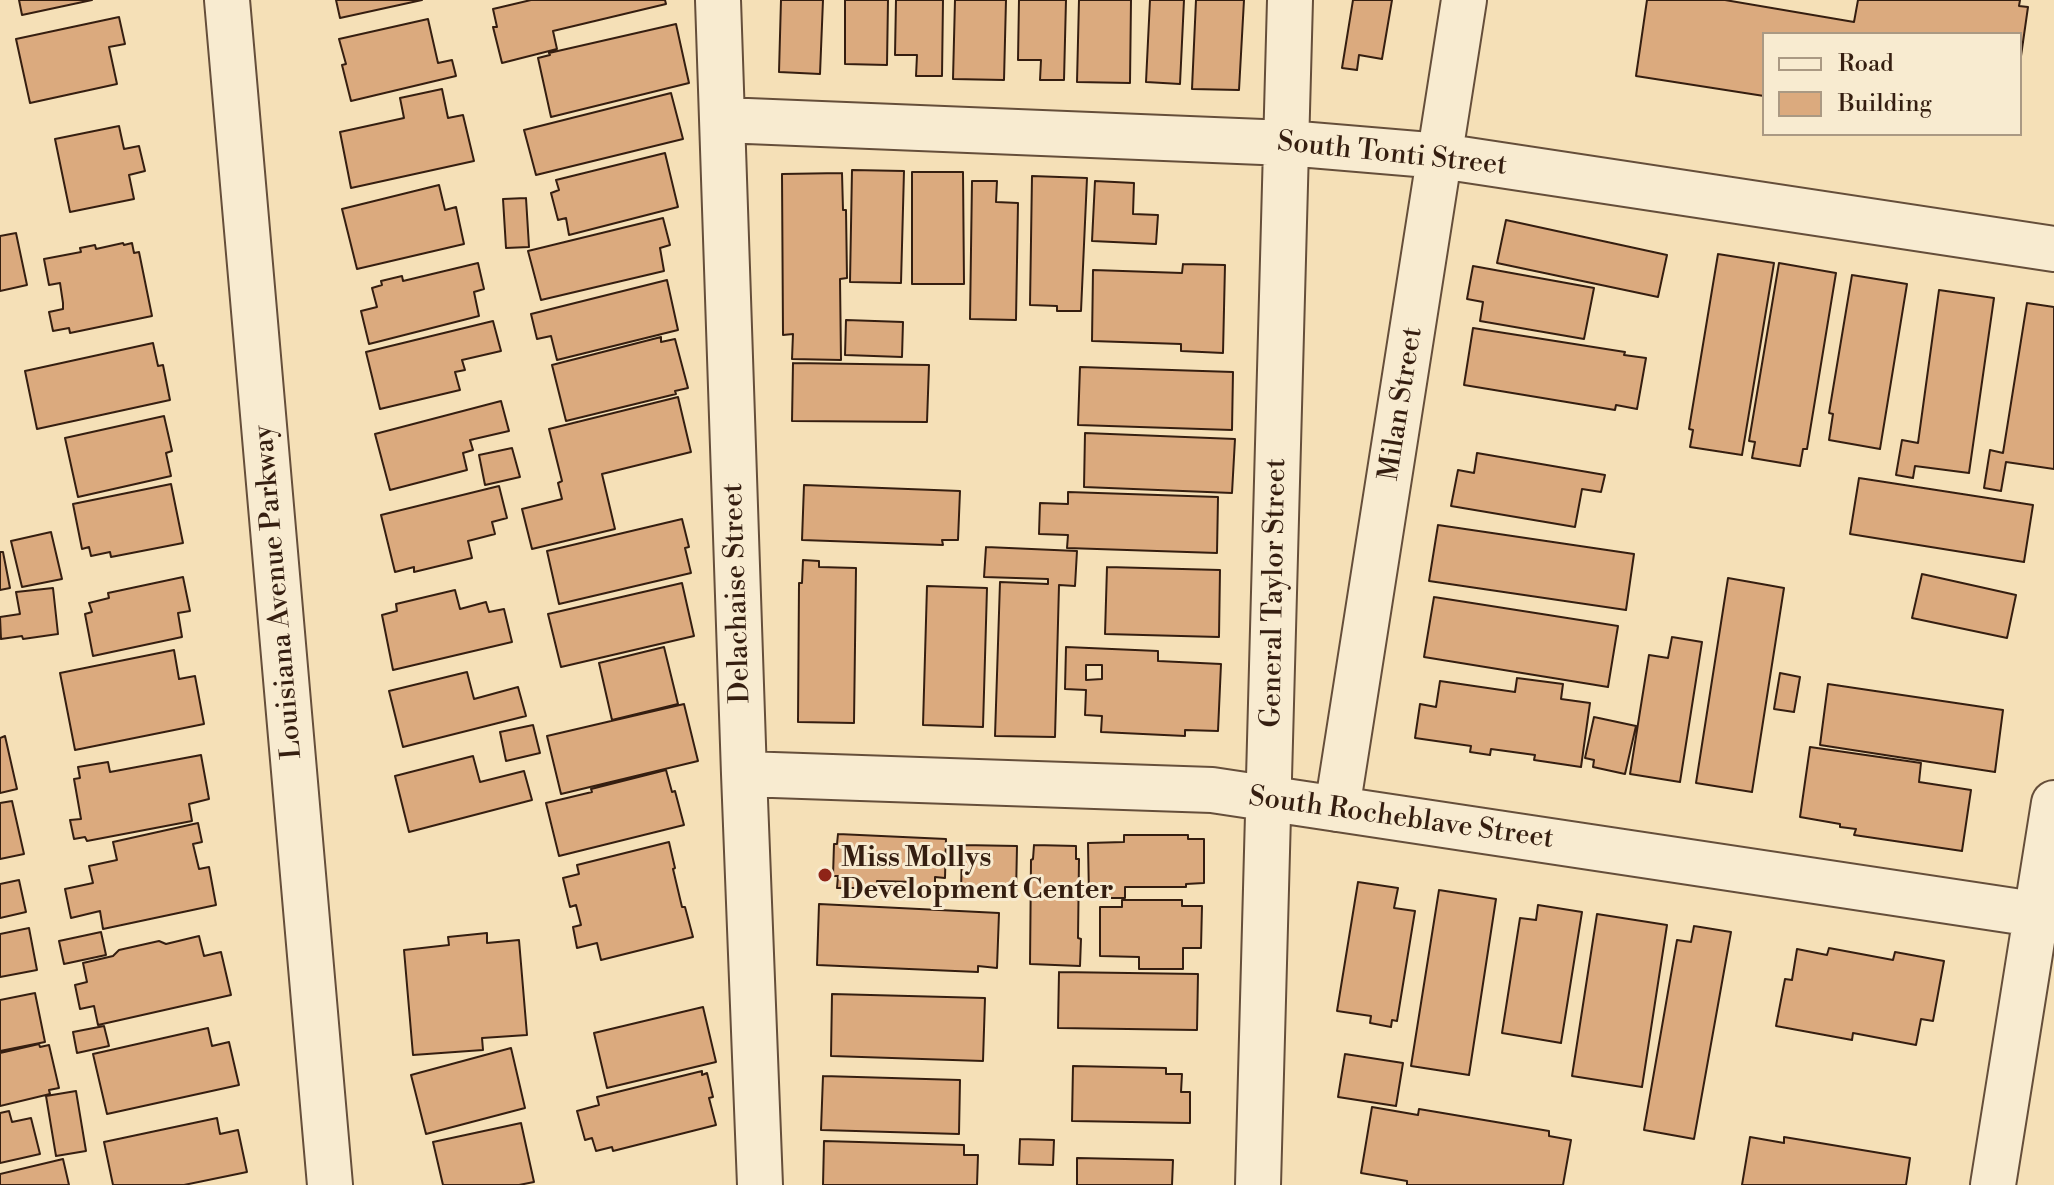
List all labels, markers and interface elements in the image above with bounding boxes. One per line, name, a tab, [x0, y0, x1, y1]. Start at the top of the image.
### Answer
legend	[1762, 32, 2022, 136]
text: Road	[1838, 49, 1894, 79]
text: Building	[1838, 89, 1932, 119]
street label: South Tonti Street	[1275, 126, 1509, 184]
street label: Milan Street	[1373, 325, 1431, 483]
street label: Louisiana Avenue Parkway	[248, 424, 310, 760]
street label: General Taylor Street	[1256, 458, 1294, 728]
street label: Delachaise Street	[717, 482, 759, 704]
street label: South Rocheblave Street	[1246, 781, 1556, 857]
place label: Miss Mollys Development Center	[841, 842, 1114, 908]
marker: Miss Mollys Development Center	[816, 866, 834, 884]

